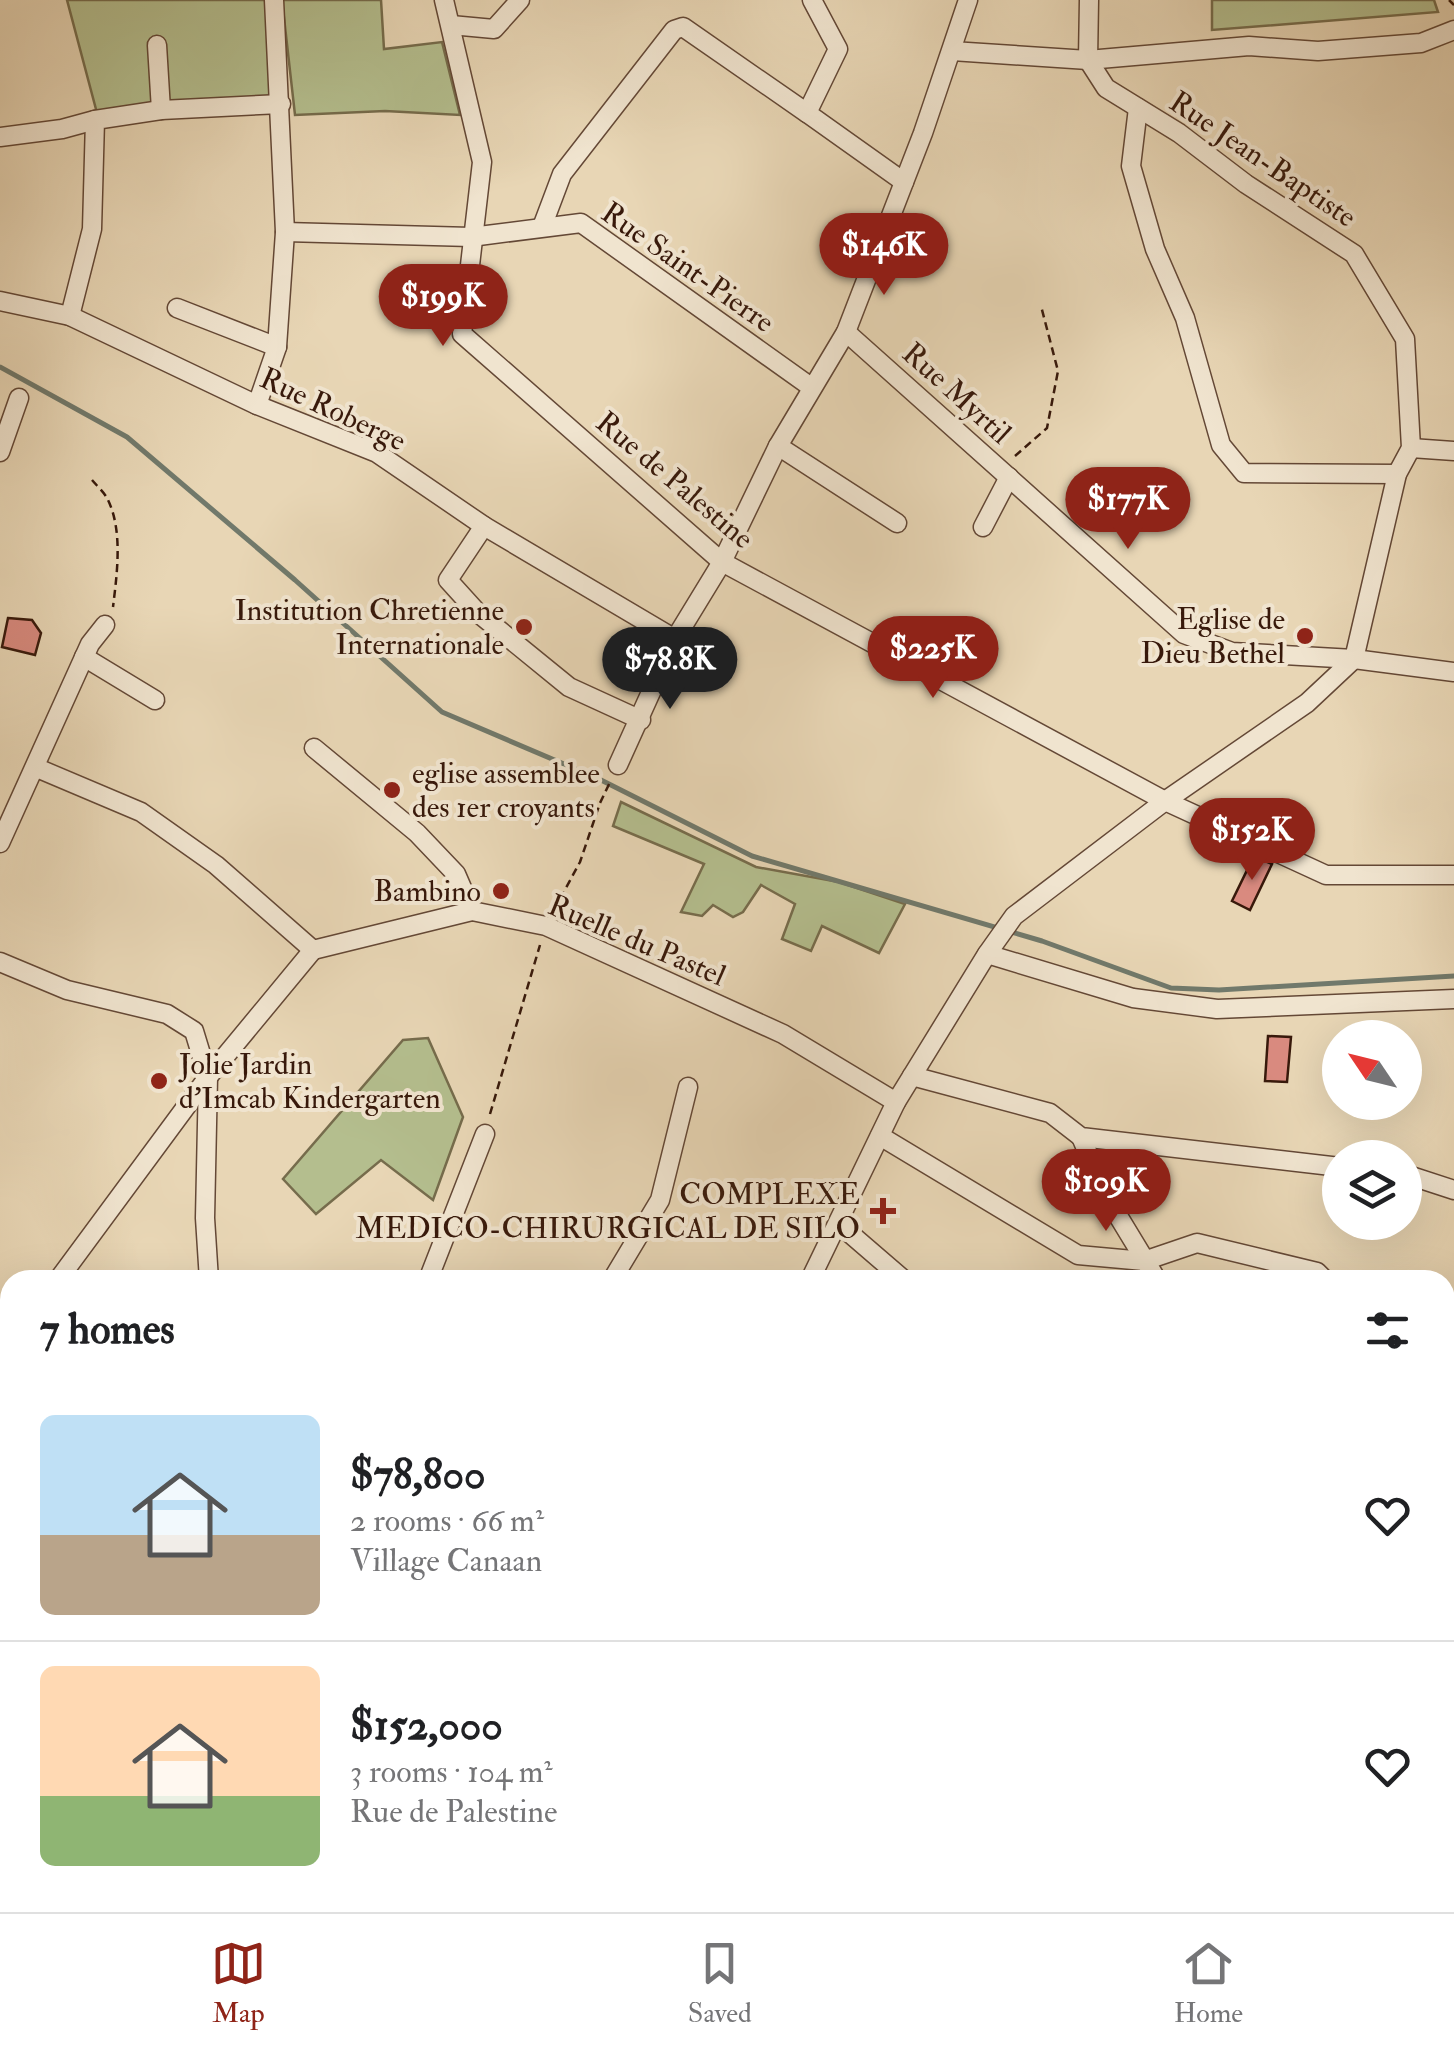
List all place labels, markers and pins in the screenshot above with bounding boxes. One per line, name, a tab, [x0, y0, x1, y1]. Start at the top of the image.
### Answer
pin: $146K	[814, 213, 954, 298]
pin: $199K	[373, 264, 513, 349]
pin: $177K	[1058, 467, 1198, 552]
place label: Institution Chretienne Internationale	[235, 592, 504, 663]
place label: Eglise de Dieu Bethel	[1140, 601, 1285, 672]
marker: Institution Chretienne Internationale	[513, 616, 535, 638]
pin: $225K	[863, 616, 1003, 701]
marker: Eglise de Dieu Bethel	[1294, 625, 1316, 647]
pin: $78.8K	[589, 627, 751, 712]
place label: eglise assemblee des 1er croyants	[412, 755, 600, 826]
marker: eglise assemblee des 1er croyants	[381, 779, 403, 801]
pin: $152K	[1182, 798, 1322, 883]
place label: Bambino	[373, 873, 481, 910]
marker: Bambino	[490, 880, 512, 902]
place label: Jolie Jardin d'Imcab Kindergarten	[178, 1046, 441, 1117]
marker: Jolie Jardin d'Imcab Kindergarten	[148, 1070, 170, 1092]
pin: $109K	[1036, 1149, 1176, 1234]
place label: COMPLEXE MEDICO-CHIRURGICAL DE SILO	[356, 1176, 860, 1247]
marker: COMPLEXE MEDICO-CHIRURGICAL DE SILO	[870, 1198, 896, 1224]

